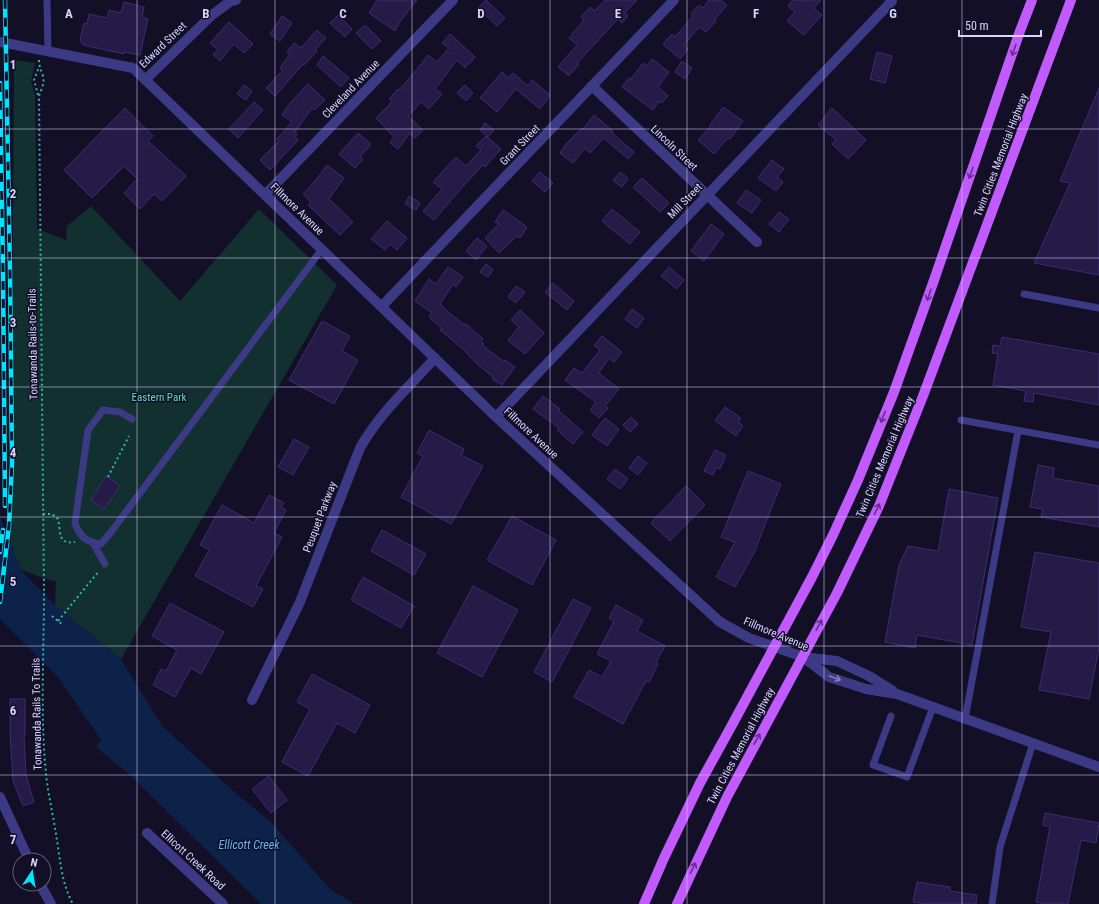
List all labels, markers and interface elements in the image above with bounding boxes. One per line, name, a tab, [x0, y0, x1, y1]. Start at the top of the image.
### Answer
text: A	[65, 6, 73, 21]
text: B	[202, 6, 210, 21]
text: C	[339, 6, 347, 21]
text: D	[477, 6, 485, 21]
text: E	[615, 6, 622, 21]
text: F	[753, 6, 759, 21]
text: G	[889, 6, 897, 21]
scale bar	[959, 12, 1041, 38]
street label: Edward Street	[137, 19, 189, 71]
text: 50 m	[965, 19, 989, 33]
one-way arrow	[1009, 43, 1017, 55]
text: 1	[10, 57, 16, 72]
street label: Cleveland Avenue	[320, 57, 382, 121]
street label: Twin Cities Memorial Highway	[972, 91, 1031, 218]
street label: Grant Street	[497, 122, 543, 168]
street label: Lincoln Street	[648, 123, 700, 173]
one-way arrow	[967, 166, 975, 178]
street label: Fillmore Avenue	[268, 180, 326, 238]
street label: Mill Street	[665, 181, 705, 221]
text: 2	[10, 186, 17, 201]
street label: Tonawanda Rails-to-Trails	[26, 288, 40, 400]
one-way arrow	[924, 289, 932, 301]
text: 3	[10, 315, 16, 330]
park label: Eastern Park	[132, 391, 187, 404]
street label: Twin Cities Memorial Highway	[853, 394, 917, 520]
street label: Fillmore Avenue	[501, 405, 561, 461]
one-way arrow	[879, 411, 887, 423]
text: 4	[10, 445, 17, 460]
street label: Peuquet Parkway	[301, 479, 340, 554]
one-way arrow	[874, 503, 881, 515]
text: 5	[10, 574, 17, 589]
street label: Fillmore Avenue	[742, 614, 810, 654]
one-way arrow	[816, 619, 824, 631]
street label: Tonawanda Rails To Trails	[30, 658, 44, 770]
one-way arrow	[828, 675, 840, 683]
street label: Twin Cities Memorial Highway	[705, 685, 778, 807]
text: 6	[10, 703, 17, 718]
one-way arrow	[754, 734, 761, 746]
street label: Ellicott Creek Road	[159, 827, 227, 893]
text: 7	[10, 832, 17, 847]
water label: Ellicott Creek	[219, 838, 280, 852]
north arrow	[12, 852, 52, 892]
text: N	[29, 856, 39, 870]
one-way arrow	[690, 863, 697, 875]

